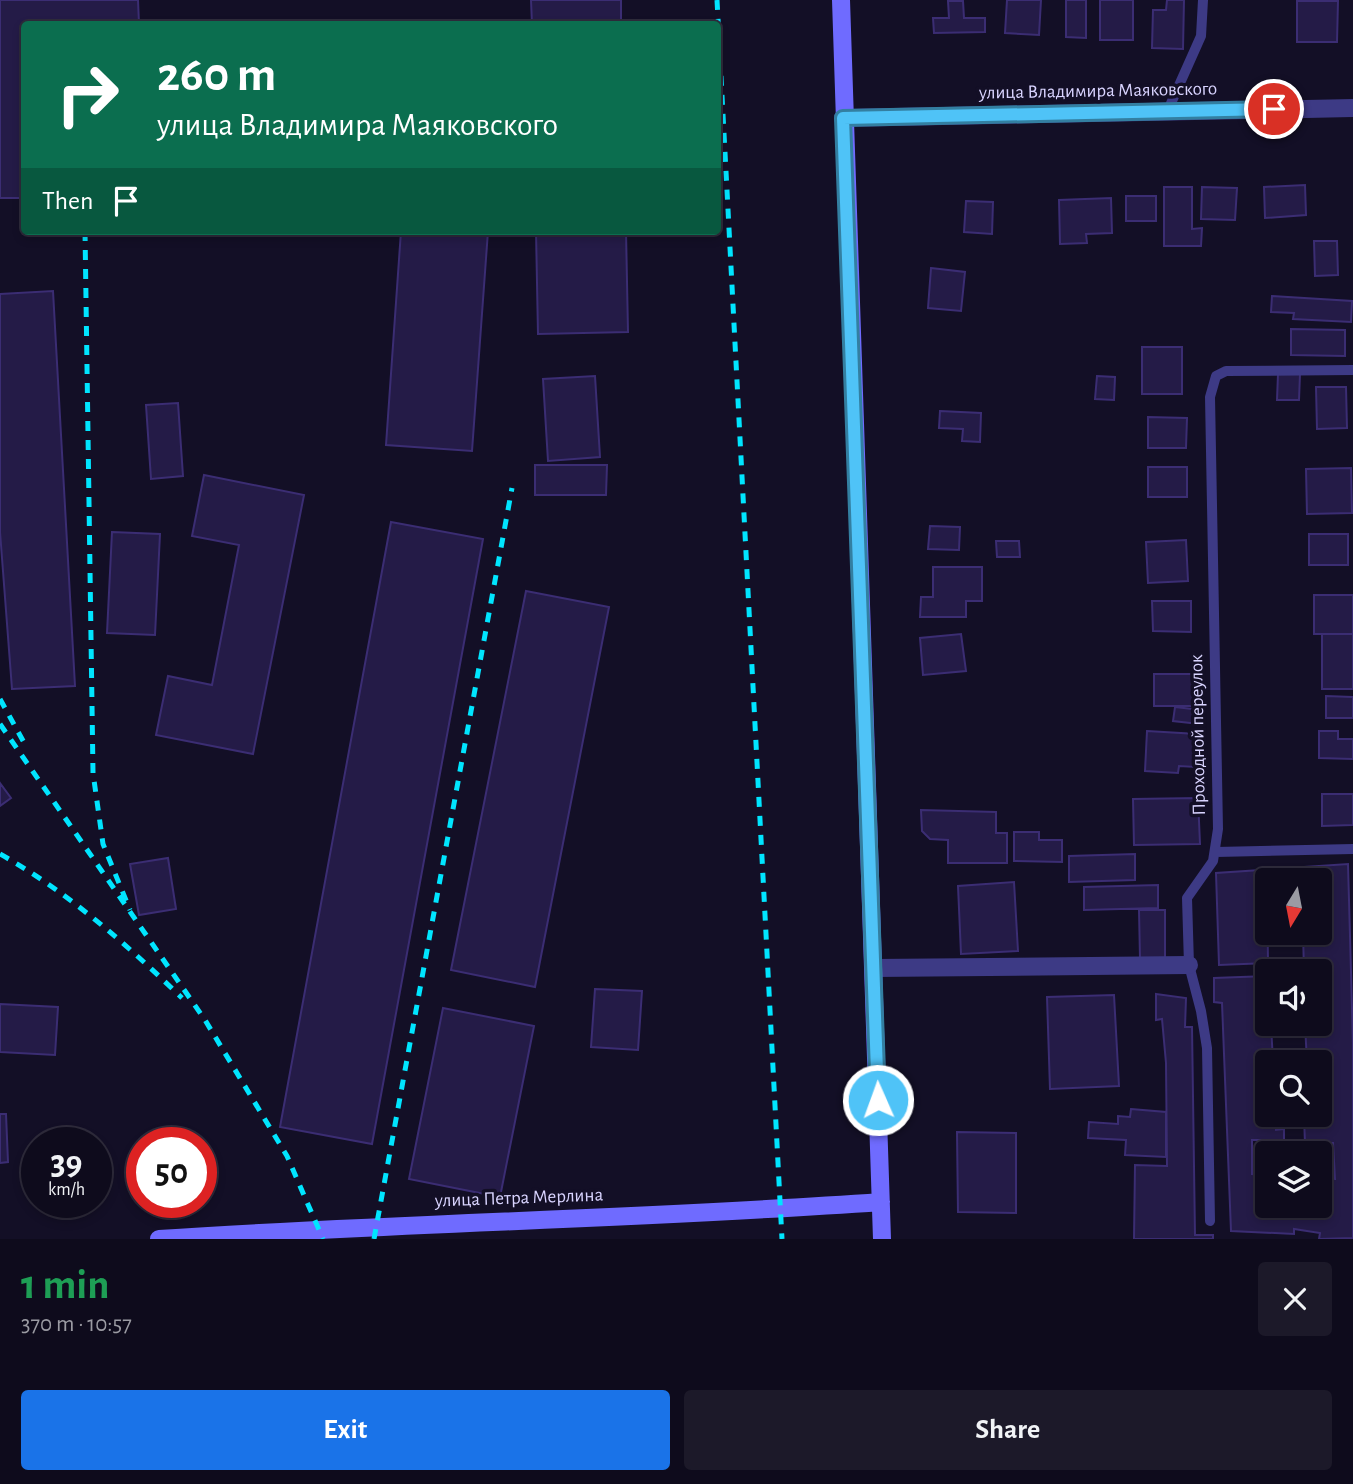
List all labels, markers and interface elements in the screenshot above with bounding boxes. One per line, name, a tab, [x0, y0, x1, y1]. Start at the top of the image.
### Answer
icon: right	[42, 49, 133, 140]
text: 260 m	[157, 51, 276, 100]
street label: улица Владимира Маяковского	[978, 79, 1217, 103]
pin	[1244, 79, 1304, 139]
icon: arrive	[1255, 90, 1293, 128]
text: улица Владимира Маяковского	[157, 109, 558, 141]
icon: arrive	[107, 182, 145, 220]
text: Then	[42, 188, 93, 214]
street label: Проходной переулок	[1187, 654, 1209, 816]
north arrow	[1255, 868, 1332, 945]
map controls	[1255, 868, 1332, 1218]
button: sound	[1255, 959, 1332, 1036]
button: search	[1255, 1050, 1332, 1127]
position arrow	[841, 1063, 915, 1137]
speed limit sign: 50	[126, 1127, 217, 1218]
button: layers	[1255, 1141, 1332, 1218]
text: 39	[50, 1146, 82, 1181]
text: km/h	[48, 1181, 85, 1199]
street label: улица Петра Мерлина	[434, 1186, 604, 1210]
button: close	[1258, 1262, 1332, 1336]
text: 1 min	[21, 1264, 110, 1306]
text: 370 m · 10:57	[21, 1313, 132, 1336]
button: Exit	[21, 1390, 670, 1470]
button: Share	[684, 1390, 1332, 1470]

